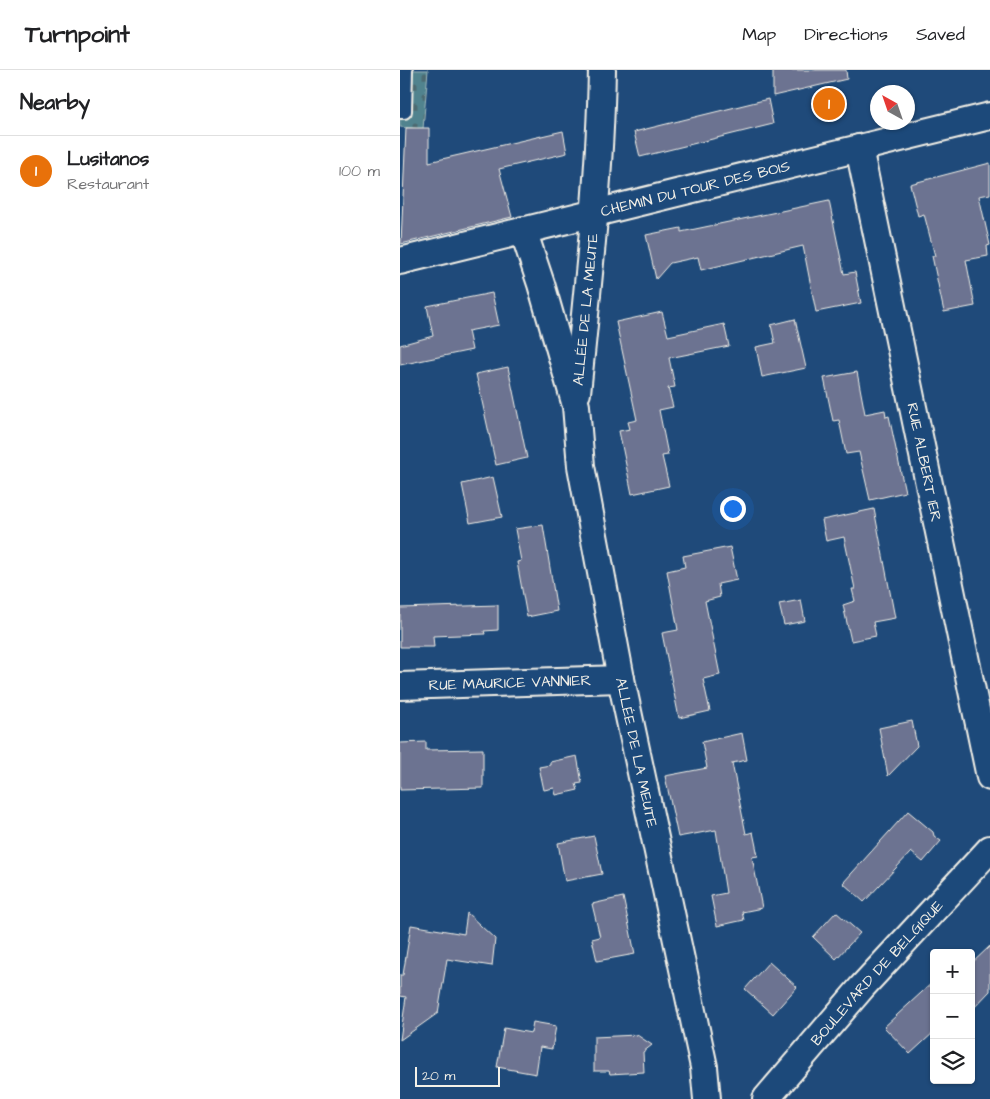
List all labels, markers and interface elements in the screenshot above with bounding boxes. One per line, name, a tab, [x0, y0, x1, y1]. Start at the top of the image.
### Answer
text: Turnpoint	[25, 18, 130, 52]
text: Map	[742, 22, 776, 47]
text: Directions	[804, 22, 888, 47]
text: Saved	[916, 22, 965, 47]
pin: 1	[813, 85, 845, 123]
north arrow	[870, 85, 915, 130]
text: Nearby	[20, 88, 90, 117]
text: Lusitanos	[67, 146, 149, 173]
street label: CHEMIN DU TOUR DES BOIS	[598, 155, 792, 222]
text: 1	[35, 160, 37, 182]
text: 100 m	[339, 160, 380, 182]
text: Restaurant	[67, 173, 149, 195]
street label: ALLÉE DE LA MEUTE	[567, 232, 603, 387]
street label: RUE ALBERT 1ER	[902, 401, 947, 524]
your location	[720, 496, 746, 522]
street label: RUE MAURICE VANNIER	[428, 669, 592, 696]
street label: ALLÉE DE LA MEUTE	[610, 676, 663, 830]
street label: BOULEVARD DE BELGIQUE	[806, 895, 948, 1050]
map controls	[930, 949, 975, 1084]
button: +	[930, 949, 975, 994]
button: −	[930, 994, 975, 1039]
button: layers	[930, 1039, 975, 1084]
scale bar	[415, 1064, 500, 1087]
text: 20 m	[422, 1066, 455, 1086]

